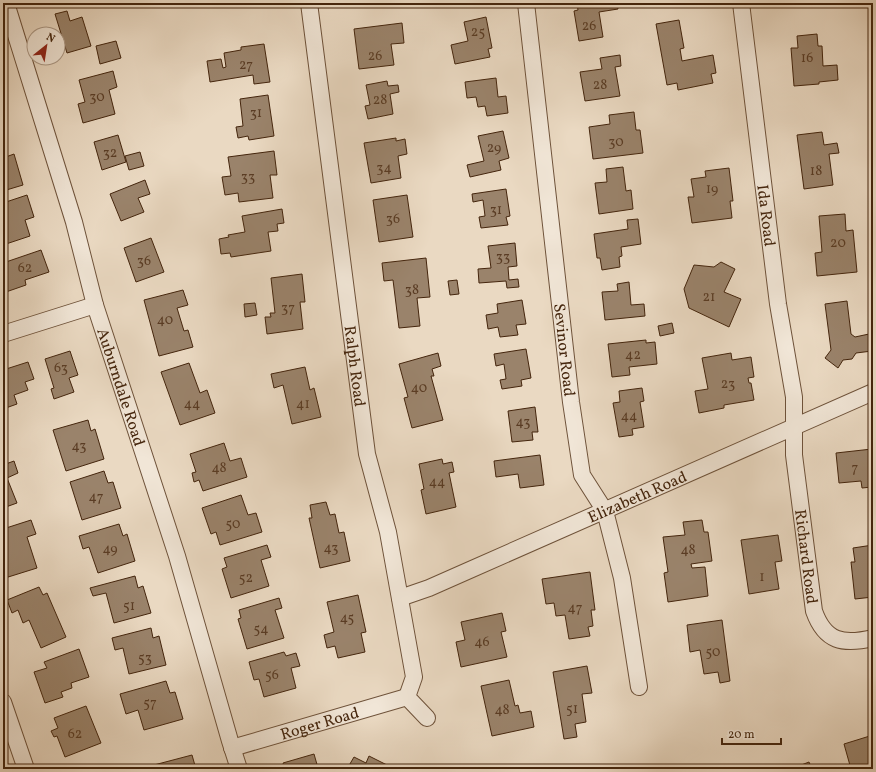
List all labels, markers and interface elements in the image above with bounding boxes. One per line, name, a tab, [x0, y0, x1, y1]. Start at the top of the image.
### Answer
house number: 26	[582, 17, 596, 36]
house number: 25	[471, 23, 485, 42]
north arrow	[26, 26, 66, 66]
text: N	[43, 30, 57, 47]
house number: 26	[368, 47, 382, 66]
house number: 16	[801, 49, 813, 68]
house number: 27	[239, 56, 253, 75]
house number: 28	[593, 76, 607, 95]
house number: 30	[89, 88, 105, 107]
house number: 28	[373, 91, 387, 110]
house number: 31	[250, 104, 262, 123]
house number: 30	[608, 133, 624, 152]
house number: 29	[487, 139, 501, 158]
house number: 32	[103, 144, 117, 163]
house number: 34	[376, 159, 392, 178]
house number: 18	[810, 162, 822, 181]
house number: 33	[241, 168, 255, 187]
house number: 19	[706, 180, 718, 199]
street label: Ida Road	[750, 184, 780, 248]
house number: 31	[490, 201, 502, 220]
house number: 36	[386, 210, 400, 229]
house number: 20	[830, 234, 846, 253]
house number: 33	[496, 248, 510, 267]
house number: 36	[137, 252, 151, 271]
house number: 62	[18, 259, 32, 278]
house number: 38	[405, 281, 419, 300]
house number: 21	[703, 288, 715, 307]
house number: 37	[281, 299, 295, 318]
street label: Sevinor Road	[547, 302, 579, 398]
house number: 40	[157, 311, 173, 330]
street label: Ralph Road	[338, 324, 370, 408]
street label: Auburndale Road	[90, 326, 149, 449]
house number: 42	[625, 346, 641, 365]
house number: 63	[54, 359, 68, 378]
house number: 23	[721, 375, 735, 394]
house number: 40	[411, 379, 427, 398]
house number: 44	[184, 395, 200, 414]
house number: 41	[296, 395, 310, 414]
house number: 44	[621, 407, 637, 426]
house number: 43	[516, 413, 530, 432]
house number: 43	[72, 437, 86, 456]
house number: 48	[211, 459, 227, 478]
house number: 7	[852, 459, 859, 478]
street label: Elizabeth Road	[585, 467, 691, 530]
house number: 44	[429, 473, 445, 492]
house number: 47	[88, 488, 104, 507]
street label: Richard Road	[788, 508, 822, 605]
house number: 50	[226, 515, 240, 534]
house number: 43	[324, 539, 338, 558]
house number: 49	[102, 540, 118, 559]
house number: 48	[680, 541, 696, 560]
house number: 1	[759, 568, 765, 587]
house number: 52	[239, 569, 253, 588]
house number: 51	[123, 597, 135, 616]
house number: 47	[567, 599, 583, 618]
house number: 45	[340, 609, 354, 628]
house number: 54	[253, 620, 269, 639]
house number: 46	[474, 633, 490, 652]
house number: 50	[706, 643, 720, 662]
house number: 53	[138, 649, 152, 668]
house number: 56	[265, 666, 279, 685]
house number: 57	[143, 694, 157, 713]
house number: 51	[566, 700, 578, 719]
house number: 48	[494, 701, 510, 720]
street label: Roger Road	[278, 703, 362, 746]
scale bar	[722, 720, 781, 746]
house number: 62	[68, 725, 82, 744]
text: 20 m	[728, 727, 755, 743]

